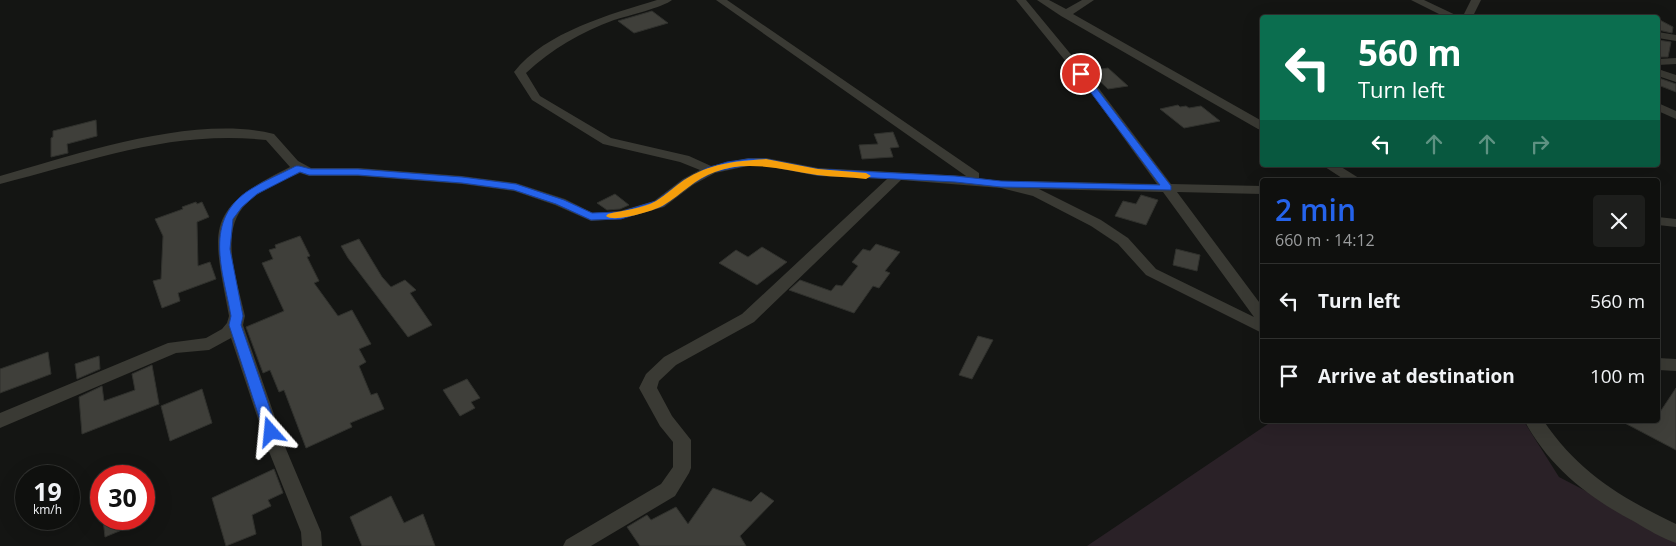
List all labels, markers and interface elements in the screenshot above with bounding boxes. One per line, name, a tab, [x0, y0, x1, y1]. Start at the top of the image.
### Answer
text: 560 m	[1358, 29, 1462, 76]
icon: left	[1275, 35, 1340, 100]
pin	[1060, 53, 1102, 95]
icon: arrive	[1067, 60, 1095, 88]
text: Turn left	[1358, 74, 1445, 104]
icon: left	[1367, 130, 1395, 158]
icon: ahead	[1420, 130, 1448, 158]
icon: ahead	[1473, 130, 1501, 158]
icon: right	[1526, 130, 1554, 158]
text: 2 min	[1275, 189, 1356, 230]
button: close	[1593, 195, 1645, 247]
text: 660 m · 14:12	[1275, 229, 1375, 251]
icon: left	[1275, 287, 1303, 315]
text: Turn left	[1318, 288, 1400, 314]
text: 560 m	[1590, 288, 1645, 314]
icon: arrive	[1275, 362, 1303, 390]
text: Arrive at destination	[1318, 363, 1515, 389]
text: 100 m	[1590, 363, 1645, 389]
position arrow	[244, 405, 296, 457]
speed limit sign: 30	[90, 465, 155, 530]
text: 19	[33, 474, 62, 508]
text: km/h	[33, 501, 62, 518]

